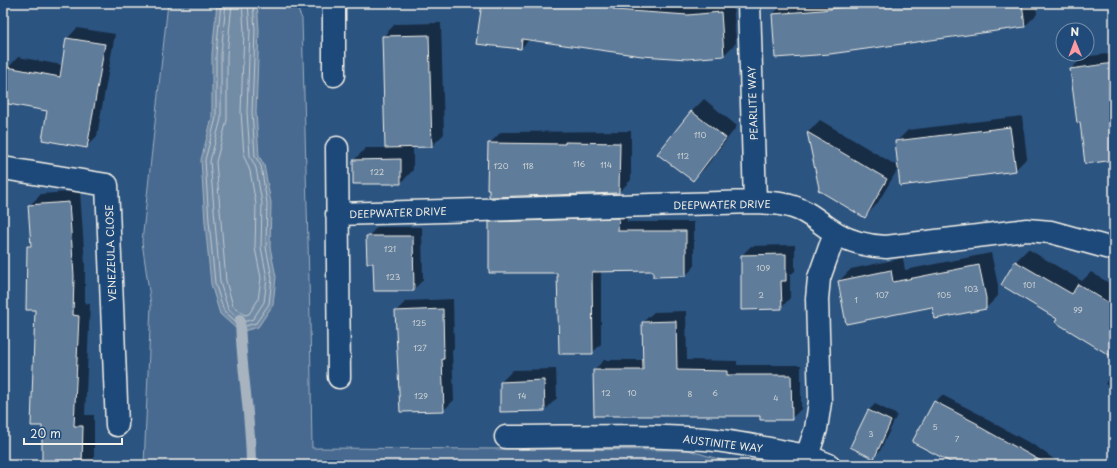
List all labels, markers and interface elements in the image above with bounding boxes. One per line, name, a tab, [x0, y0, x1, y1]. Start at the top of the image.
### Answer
north arrow	[1055, 22, 1095, 62]
text: N	[1070, 23, 1080, 40]
street label: PEARLITE WAY	[743, 65, 761, 140]
house number: 110	[694, 129, 706, 141]
house number: 112	[677, 150, 690, 162]
house number: 116	[573, 158, 586, 170]
house number: 114	[600, 159, 612, 171]
house number: 120	[493, 160, 509, 172]
house number: 118	[522, 160, 534, 172]
house number: 122	[370, 166, 384, 178]
street label: DEEPWATER DRIVE	[673, 196, 771, 212]
street label: DEEPWATER DRIVE	[349, 203, 447, 221]
street label: VENEZEULA CLOSE	[101, 204, 119, 302]
house number: 121	[384, 243, 396, 255]
house number: 109	[756, 262, 770, 274]
house number: 123	[386, 271, 400, 283]
house number: 101	[1023, 279, 1035, 291]
house number: 103	[964, 283, 978, 295]
house number: 2	[758, 289, 764, 301]
house number: 107	[875, 289, 889, 301]
house number: 105	[937, 289, 951, 301]
house number: 1	[854, 294, 858, 306]
house number: 99	[1073, 304, 1083, 316]
house number: 125	[412, 317, 426, 329]
house number: 127	[413, 342, 427, 354]
house number: 12	[601, 387, 611, 399]
house number: 10	[627, 387, 637, 399]
house number: 6	[712, 387, 718, 399]
house number: 8	[688, 388, 693, 400]
house number: 129	[414, 390, 428, 402]
house number: 14	[518, 390, 526, 402]
house number: 4	[773, 392, 779, 404]
scale bar	[24, 420, 122, 446]
house number: 5	[932, 421, 938, 433]
text: 20 m	[30, 424, 61, 442]
house number: 3	[868, 428, 874, 440]
street label: AUSTINITE WAY	[682, 431, 764, 455]
house number: 7	[955, 433, 960, 445]

